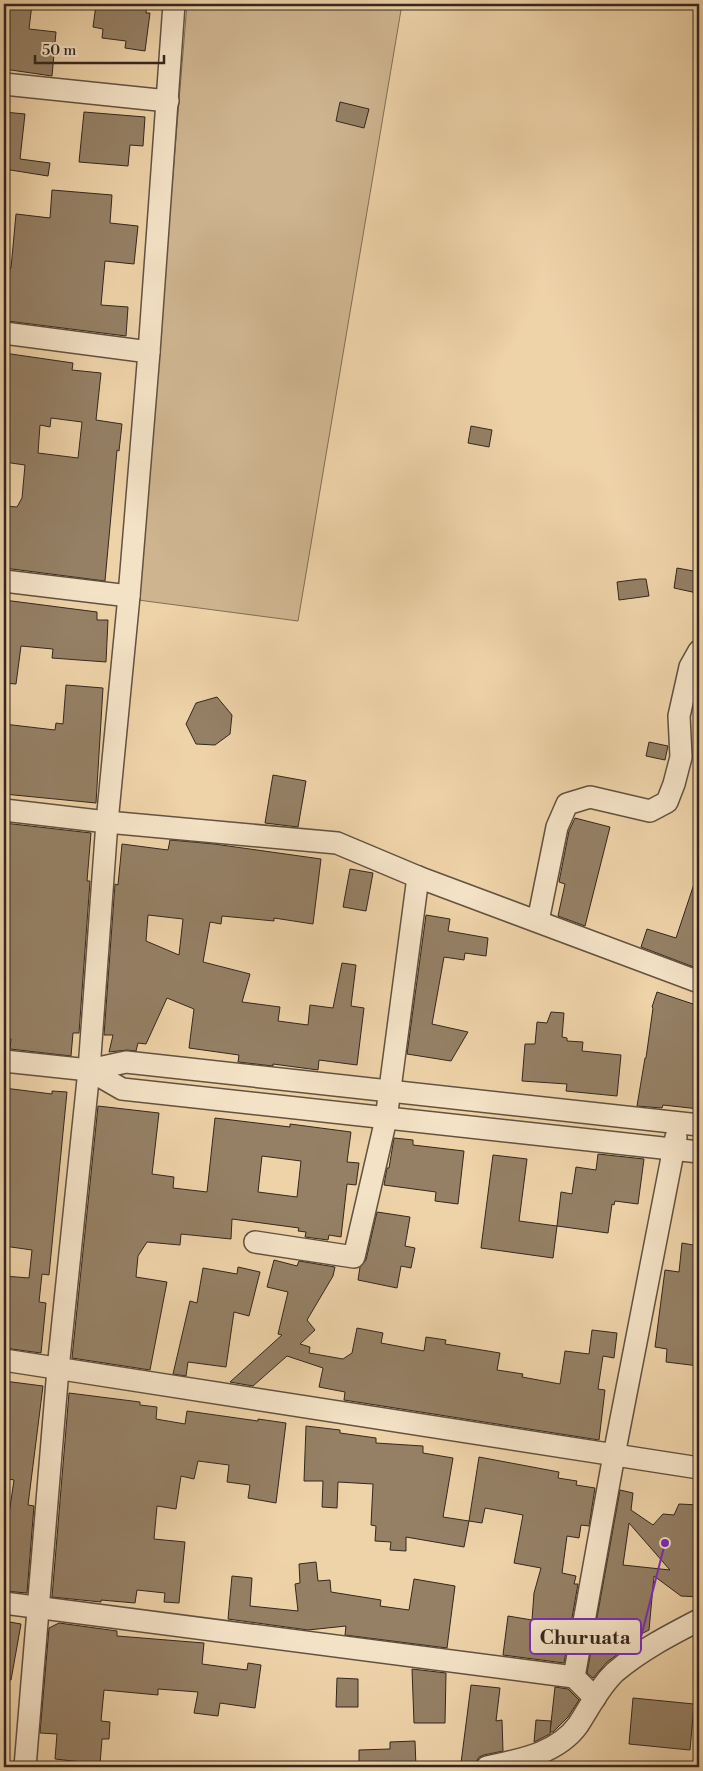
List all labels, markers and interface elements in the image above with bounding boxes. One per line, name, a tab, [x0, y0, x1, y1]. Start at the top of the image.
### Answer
scale bar	[35, 32, 164, 64]
text: 50 m	[42, 41, 76, 60]
callout: Churuata	[530, 1619, 641, 1654]
text: Churuata	[540, 1626, 631, 1651]

